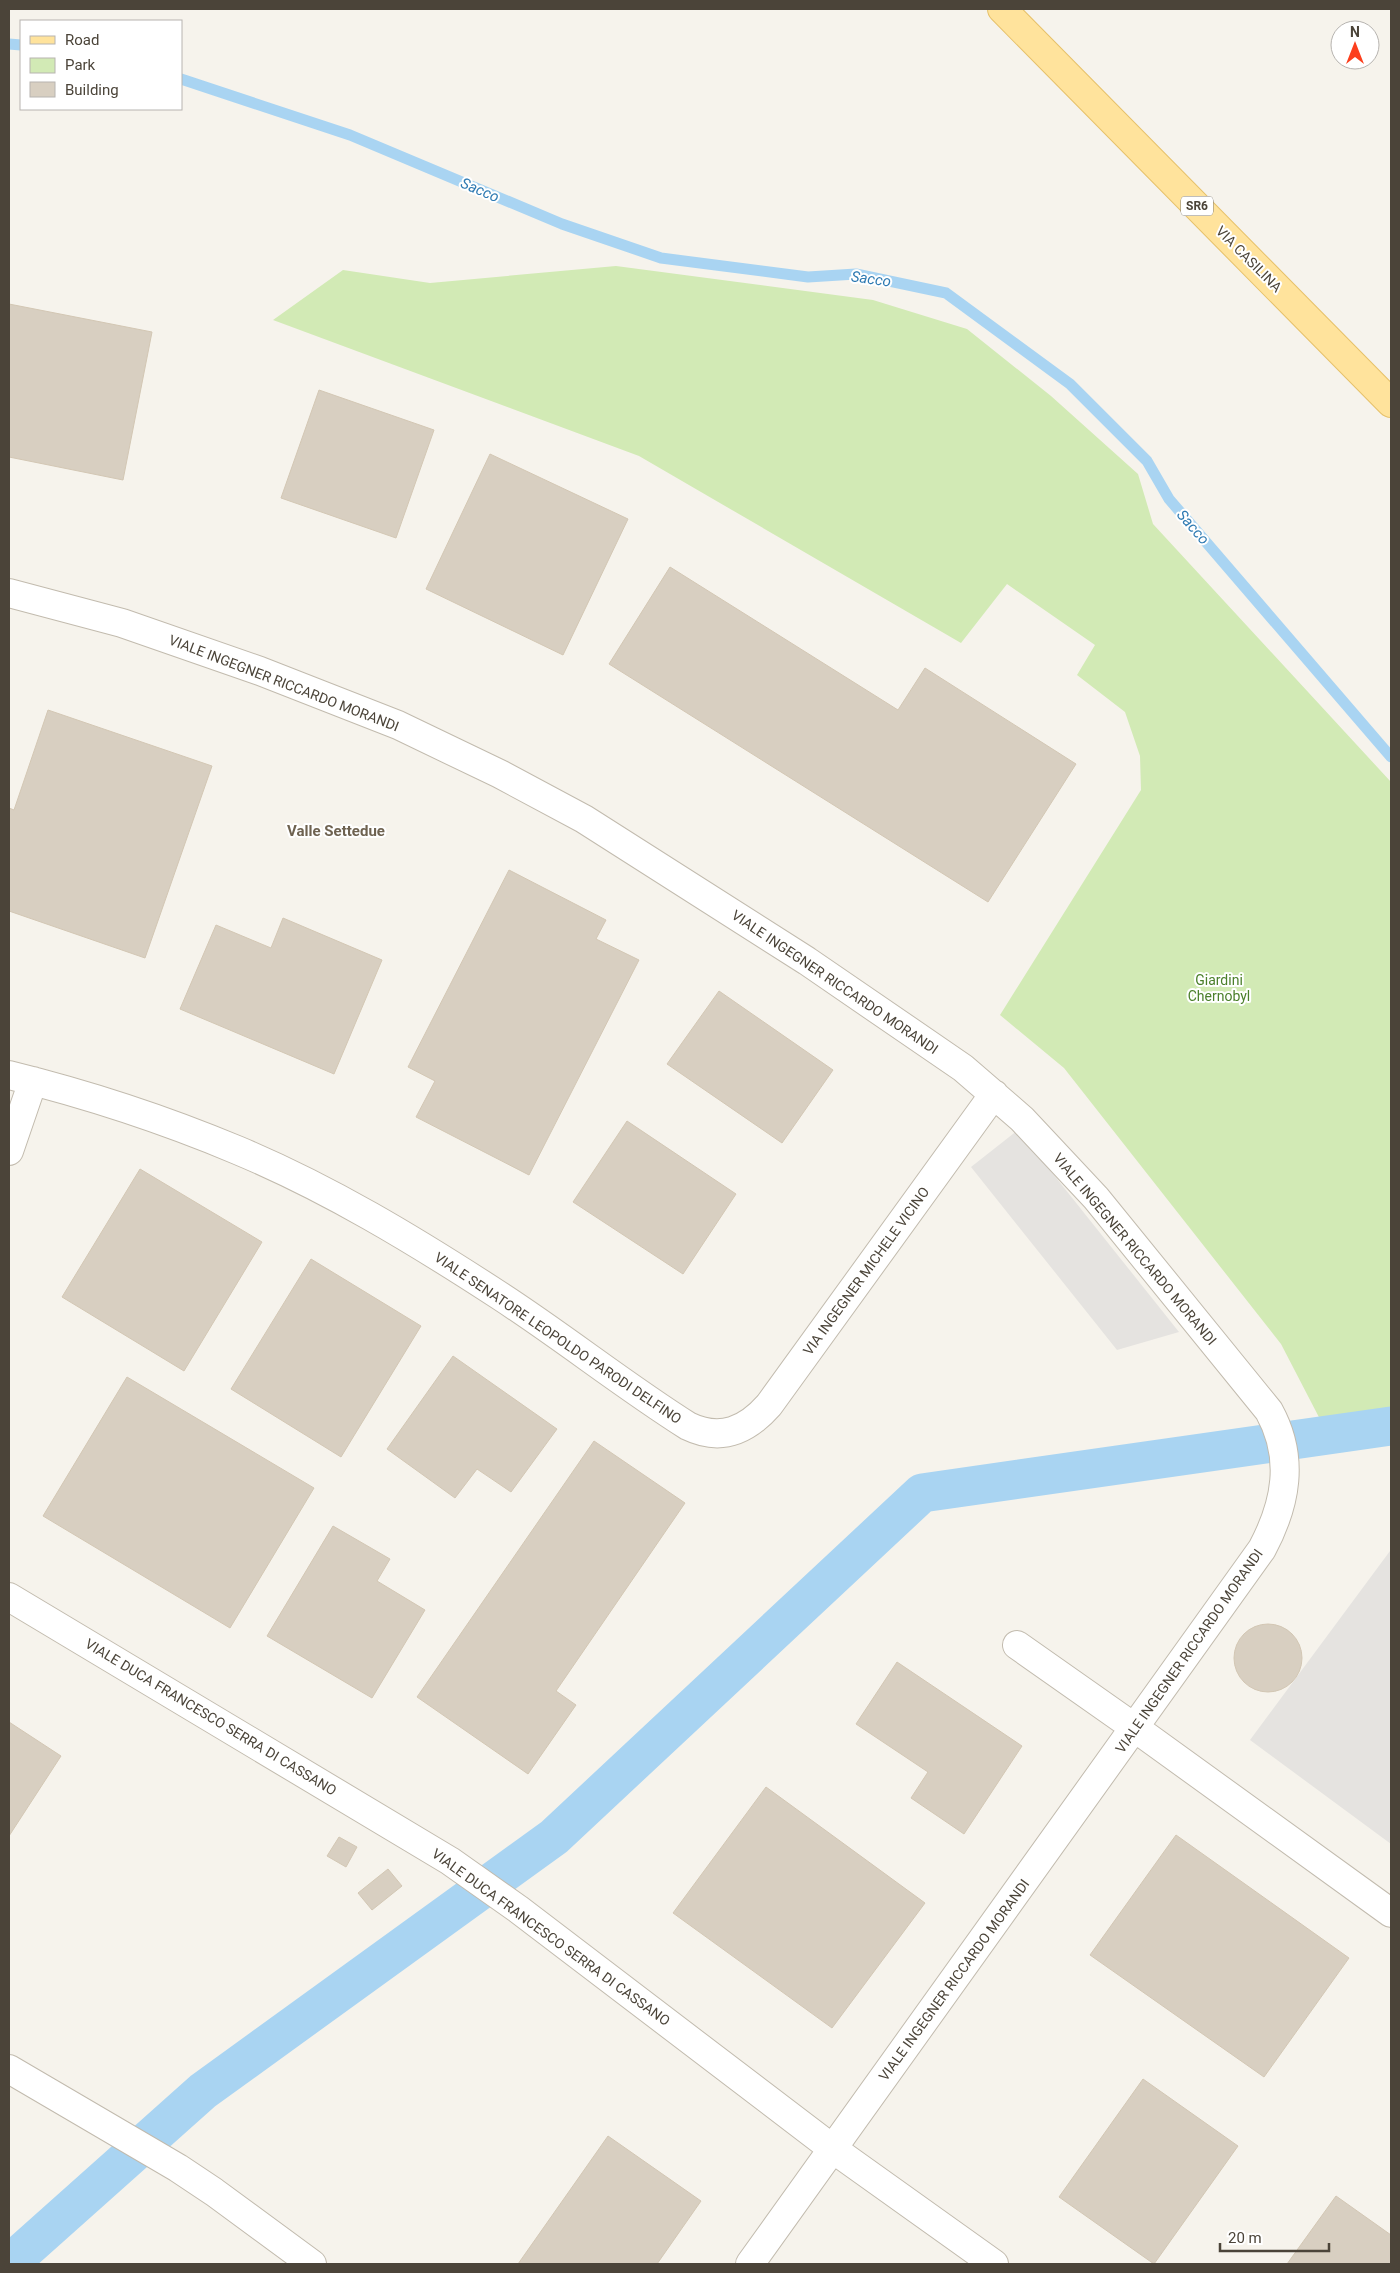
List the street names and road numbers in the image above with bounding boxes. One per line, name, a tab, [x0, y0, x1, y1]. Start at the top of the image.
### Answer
road number: SR6	[1181, 197, 1213, 216]
street label: VIA CASILINA	[1213, 223, 1285, 295]
street label: VIALE INGEGNER RICCARDO MORANDI	[167, 632, 401, 734]
street label: VIALE INGEGNER RICCARDO MORANDI	[729, 907, 941, 1057]
street label: VIALE INGEGNER RICCARDO MORANDI	[1050, 1150, 1220, 1348]
street label: VIA INGEGNER MICHELE VICINO	[800, 1184, 932, 1358]
street label: VIALE SENATORE LEOPOLDO PARODI DELFINO	[431, 1249, 685, 1427]
street label: VIALE INGEGNER RICCARDO MORANDI	[1112, 1546, 1266, 1756]
street label: VIALE DUCA FRANCESCO SERRA DI CASSANO	[82, 1635, 340, 1799]
street label: VIALE DUCA FRANCESCO SERRA DI CASSANO	[429, 1845, 673, 2029]
street label: VIALE INGEGNER RICCARDO MORANDI	[875, 1876, 1033, 2084]

